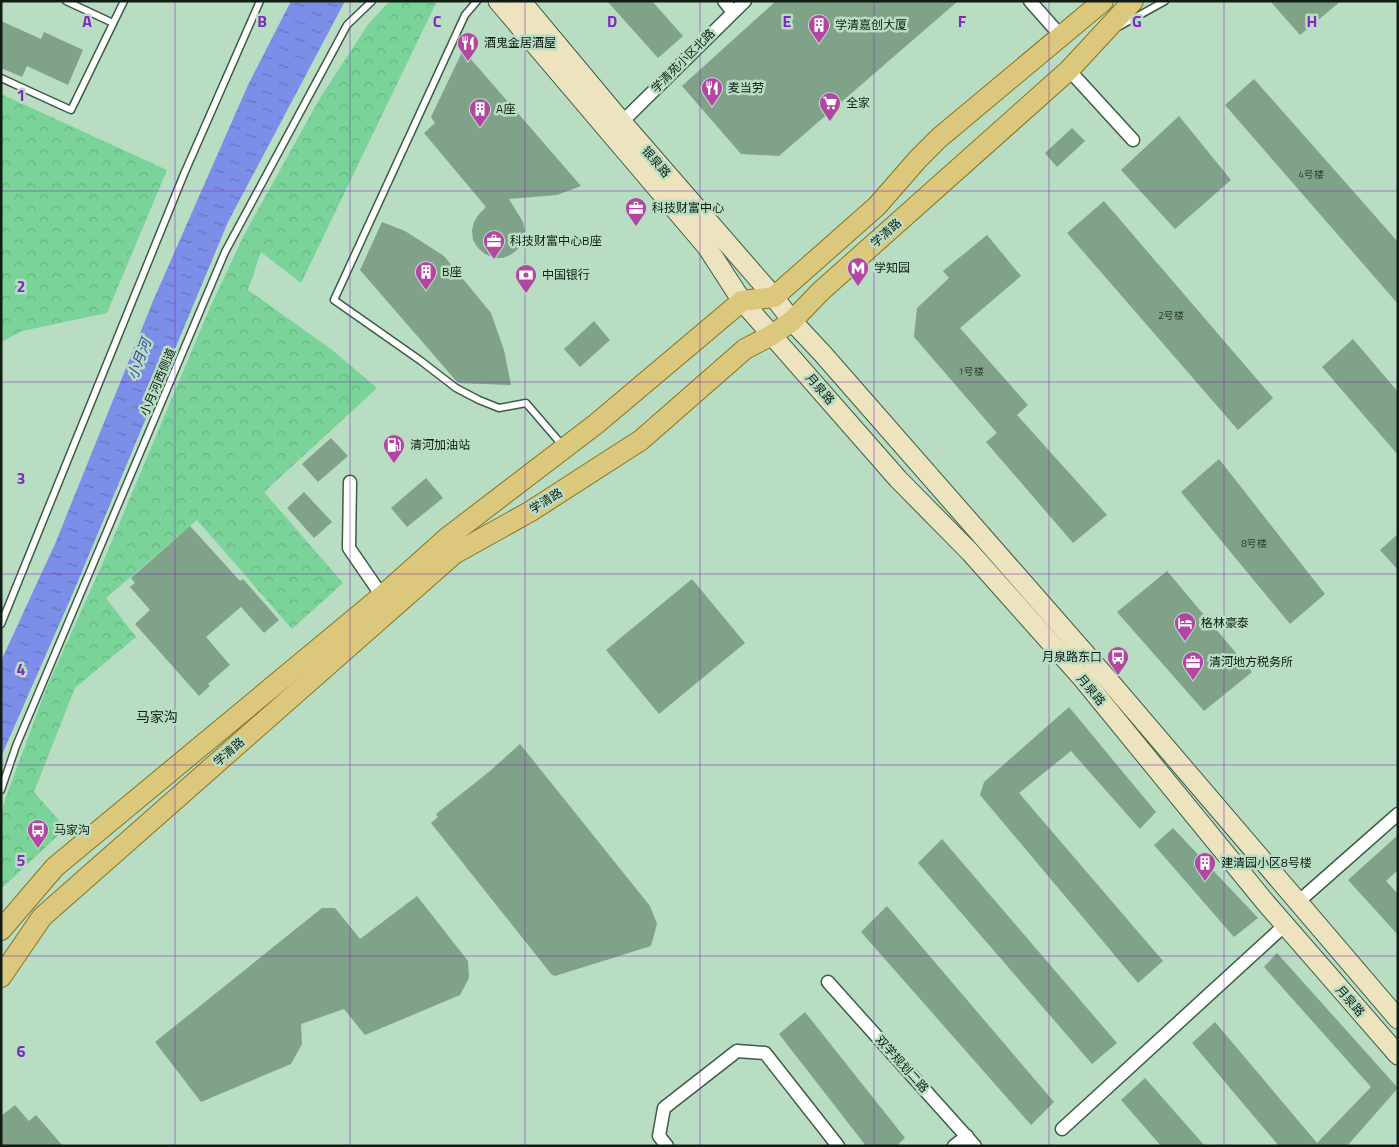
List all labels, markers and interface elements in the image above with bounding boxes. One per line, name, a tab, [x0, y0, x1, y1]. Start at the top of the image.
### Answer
text: A	[82, 9, 92, 33]
text: B	[257, 9, 267, 33]
text: C	[433, 9, 442, 33]
text: D	[607, 9, 617, 33]
text: E	[783, 9, 792, 33]
text: F	[958, 9, 967, 33]
text: G	[1132, 9, 1142, 33]
text: H	[1307, 9, 1317, 33]
building icon: 学清嘉创大厦	[807, 13, 831, 44]
place label: 学清嘉创大厦	[835, 15, 907, 34]
street label: 学清苑小区北路	[646, 24, 719, 97]
restaurant icon: 酒鬼金居酒屋	[456, 31, 480, 62]
place label: 酒鬼金居酒屋	[484, 33, 556, 52]
restaurant icon: 麦当劳	[700, 76, 724, 107]
place label: 麦当劳	[728, 78, 764, 97]
text: 1	[17, 83, 25, 107]
supermarket icon: 全家	[818, 91, 842, 122]
place label: 全家	[846, 93, 870, 112]
building icon: A座	[468, 97, 492, 128]
place label: A座	[496, 99, 515, 118]
street label: 银泉路	[637, 142, 675, 181]
house number: 4号楼	[1298, 167, 1324, 182]
office icon: 科技财富中心	[624, 196, 648, 227]
place label: 科技财富中心	[652, 198, 724, 217]
street label: 学清路	[866, 214, 905, 252]
office icon: 科技财富中心B座	[482, 229, 506, 260]
place label: 科技财富中心B座	[510, 231, 601, 250]
metro station icon: 学知园	[846, 256, 870, 287]
place label: 学知园	[874, 258, 910, 277]
building icon: B座	[414, 260, 438, 291]
place label: B座	[442, 262, 461, 281]
bank icon: 中国银行	[514, 263, 538, 294]
place label: 中国银行	[542, 265, 590, 284]
text: 2	[17, 274, 25, 298]
house number: 2号楼	[1158, 308, 1184, 323]
water label: 小月河	[121, 333, 157, 382]
street label: 小月河西侧道	[135, 345, 180, 419]
house number: 1号楼	[958, 364, 984, 379]
street label: 月泉路	[801, 369, 839, 408]
fuel station icon: 清河加油站	[382, 433, 406, 464]
place label: 清河加油站	[410, 435, 470, 454]
text: 3	[17, 466, 25, 490]
street label: 学清路	[525, 483, 566, 518]
house number: 8号楼	[1241, 536, 1267, 551]
hotel icon: 格林豪泰	[1173, 611, 1197, 642]
place label: 格林豪泰	[1201, 613, 1249, 632]
bus stop icon: 月泉路东口	[1106, 645, 1130, 676]
place label: 月泉路东口	[1042, 647, 1102, 666]
office icon: 清河地方税务所	[1181, 650, 1205, 681]
place label: 清河地方税务所	[1209, 652, 1293, 671]
text: 4	[17, 657, 26, 681]
street label: 月泉路	[1073, 670, 1110, 710]
district label: 马家沟	[136, 706, 178, 727]
street label: 学清路	[209, 733, 248, 771]
bus stop icon: 马家沟	[26, 818, 50, 849]
place label: 马家沟	[54, 820, 90, 839]
text: 5	[17, 848, 26, 872]
building icon: 建清园小区8号楼	[1193, 851, 1217, 882]
place label: 建清园小区8号楼	[1221, 853, 1312, 872]
street label: 月泉路	[1331, 981, 1369, 1020]
street label: 双学规划二路	[871, 1031, 934, 1097]
text: 6	[17, 1039, 26, 1063]

